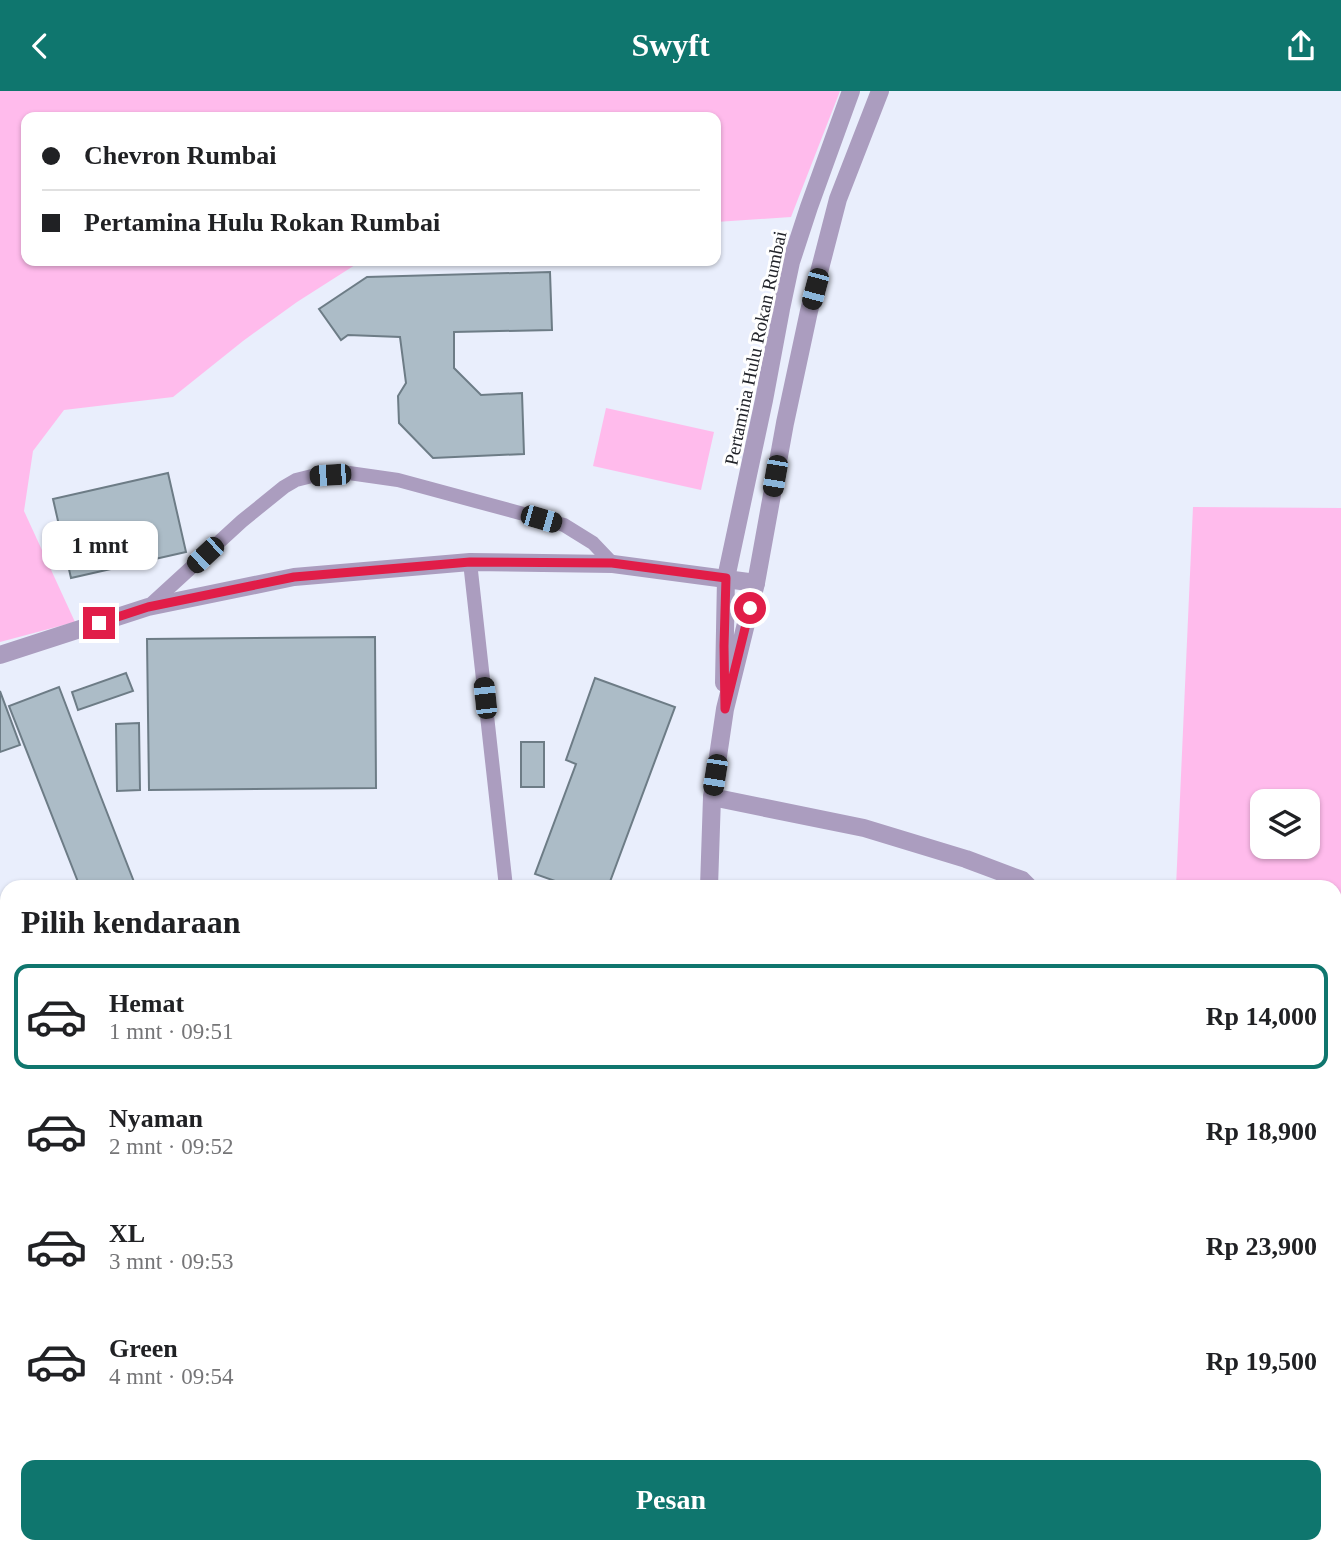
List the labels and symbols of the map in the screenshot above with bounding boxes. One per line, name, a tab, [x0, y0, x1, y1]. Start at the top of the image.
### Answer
street label: Pertamina Hulu Rokan Rumbai	[720, 229, 791, 467]
car	[800, 266, 831, 312]
car	[762, 453, 789, 499]
car	[309, 463, 352, 487]
car	[518, 503, 565, 535]
callout: 1 mnt	[41, 521, 157, 571]
car	[183, 533, 228, 577]
route start	[734, 592, 766, 624]
route end	[83, 607, 115, 639]
car	[473, 676, 498, 720]
car	[702, 753, 729, 797]

